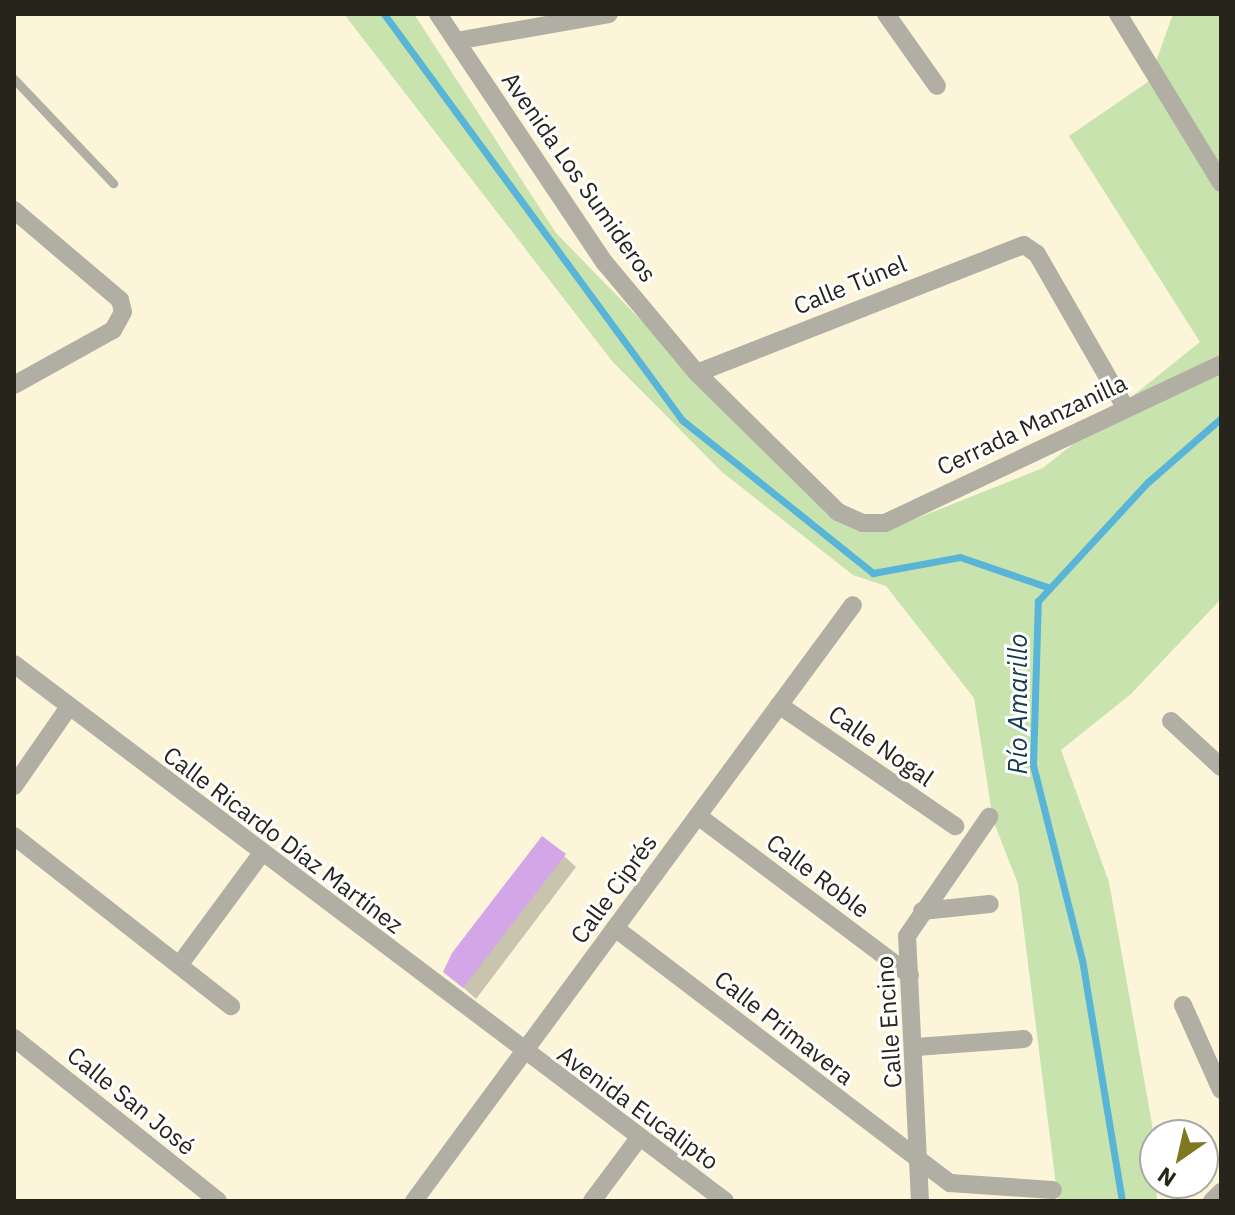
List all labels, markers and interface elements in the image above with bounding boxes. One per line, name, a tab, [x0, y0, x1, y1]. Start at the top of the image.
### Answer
street label: Avenida Los Sumideros	[496, 66, 662, 288]
street label: Calle Túnel	[789, 249, 911, 321]
street label: Cerrada Manzanilla	[933, 368, 1131, 482]
water label: Río Amarillo	[1002, 633, 1034, 775]
street label: Calle Nogal	[823, 699, 939, 793]
street label: Calle Ricardo Díaz Martínez	[157, 740, 409, 940]
street label: Calle Roble	[761, 828, 875, 924]
street label: Calle Ciprés	[565, 829, 663, 949]
street label: Calle Encino	[870, 955, 908, 1089]
street label: Calle Primavera	[709, 965, 859, 1091]
street label: Avenida Eucalipto	[552, 1040, 724, 1176]
street label: Calle San José	[61, 1041, 201, 1161]
north arrow	[1139, 1119, 1219, 1199]
text: N	[1152, 1161, 1181, 1194]

